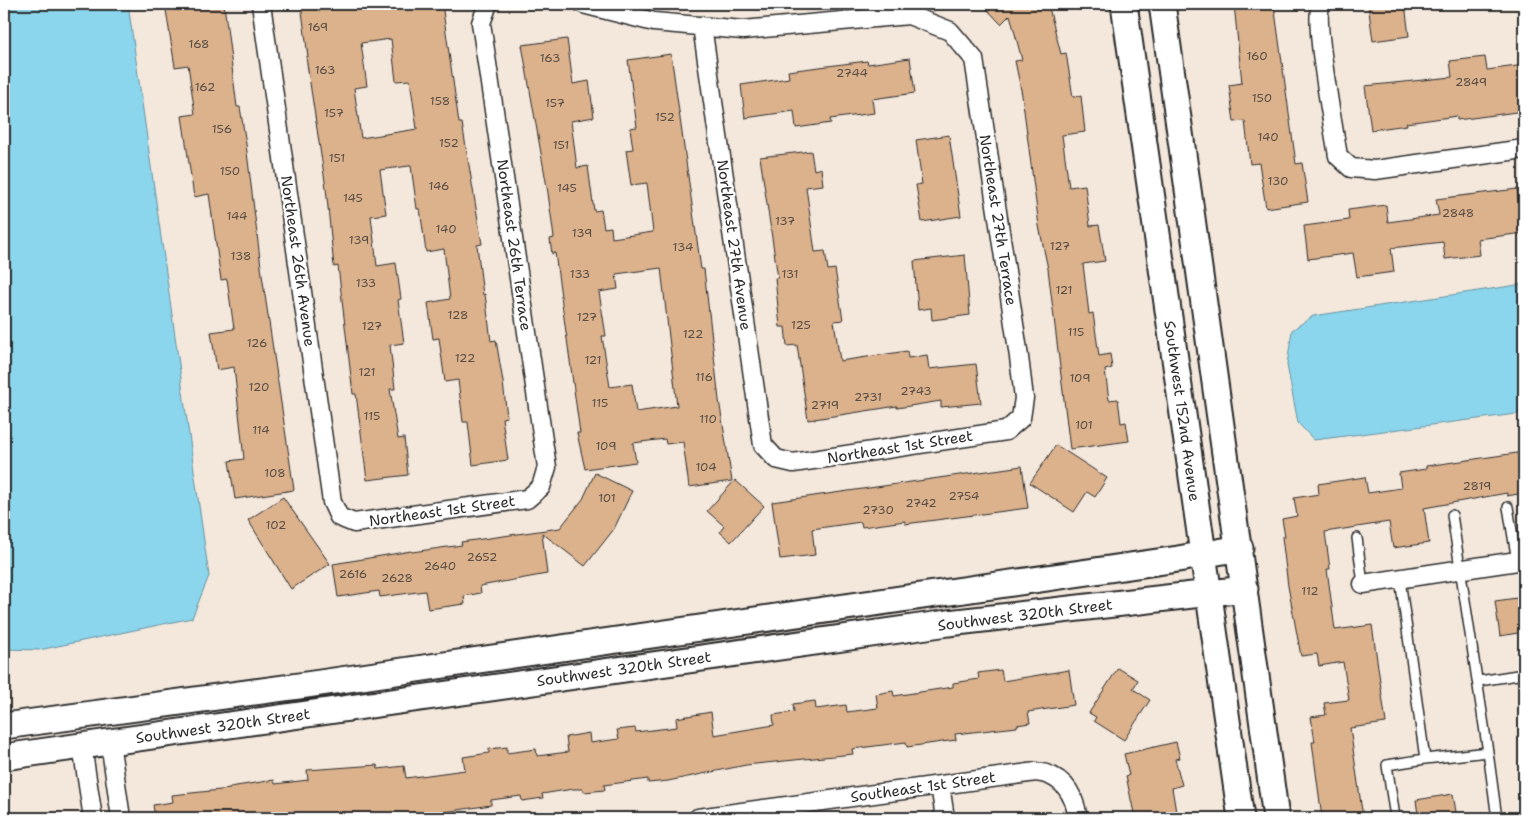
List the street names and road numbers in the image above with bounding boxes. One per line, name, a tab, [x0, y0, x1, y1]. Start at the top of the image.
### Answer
street label: Northeast 27th Terrace	[975, 133, 1021, 307]
street label: Northeast 26th Terrace	[492, 158, 536, 332]
street label: Northeast 27th Avenue	[712, 158, 756, 332]
street label: Northeast 26th Avenue	[276, 174, 320, 348]
street label: Southwest 152nd Avenue	[1159, 319, 1205, 503]
street label: Northeast 1st Street	[826, 426, 974, 468]
street label: Northeast 1st Street	[368, 491, 516, 531]
street label: Southwest 320th Street	[936, 594, 1114, 636]
street label: Southwest 320th Street	[535, 647, 713, 691]
street label: Southwest 320th Street	[134, 704, 312, 748]
street label: Southeast 1st Street	[849, 767, 997, 807]

